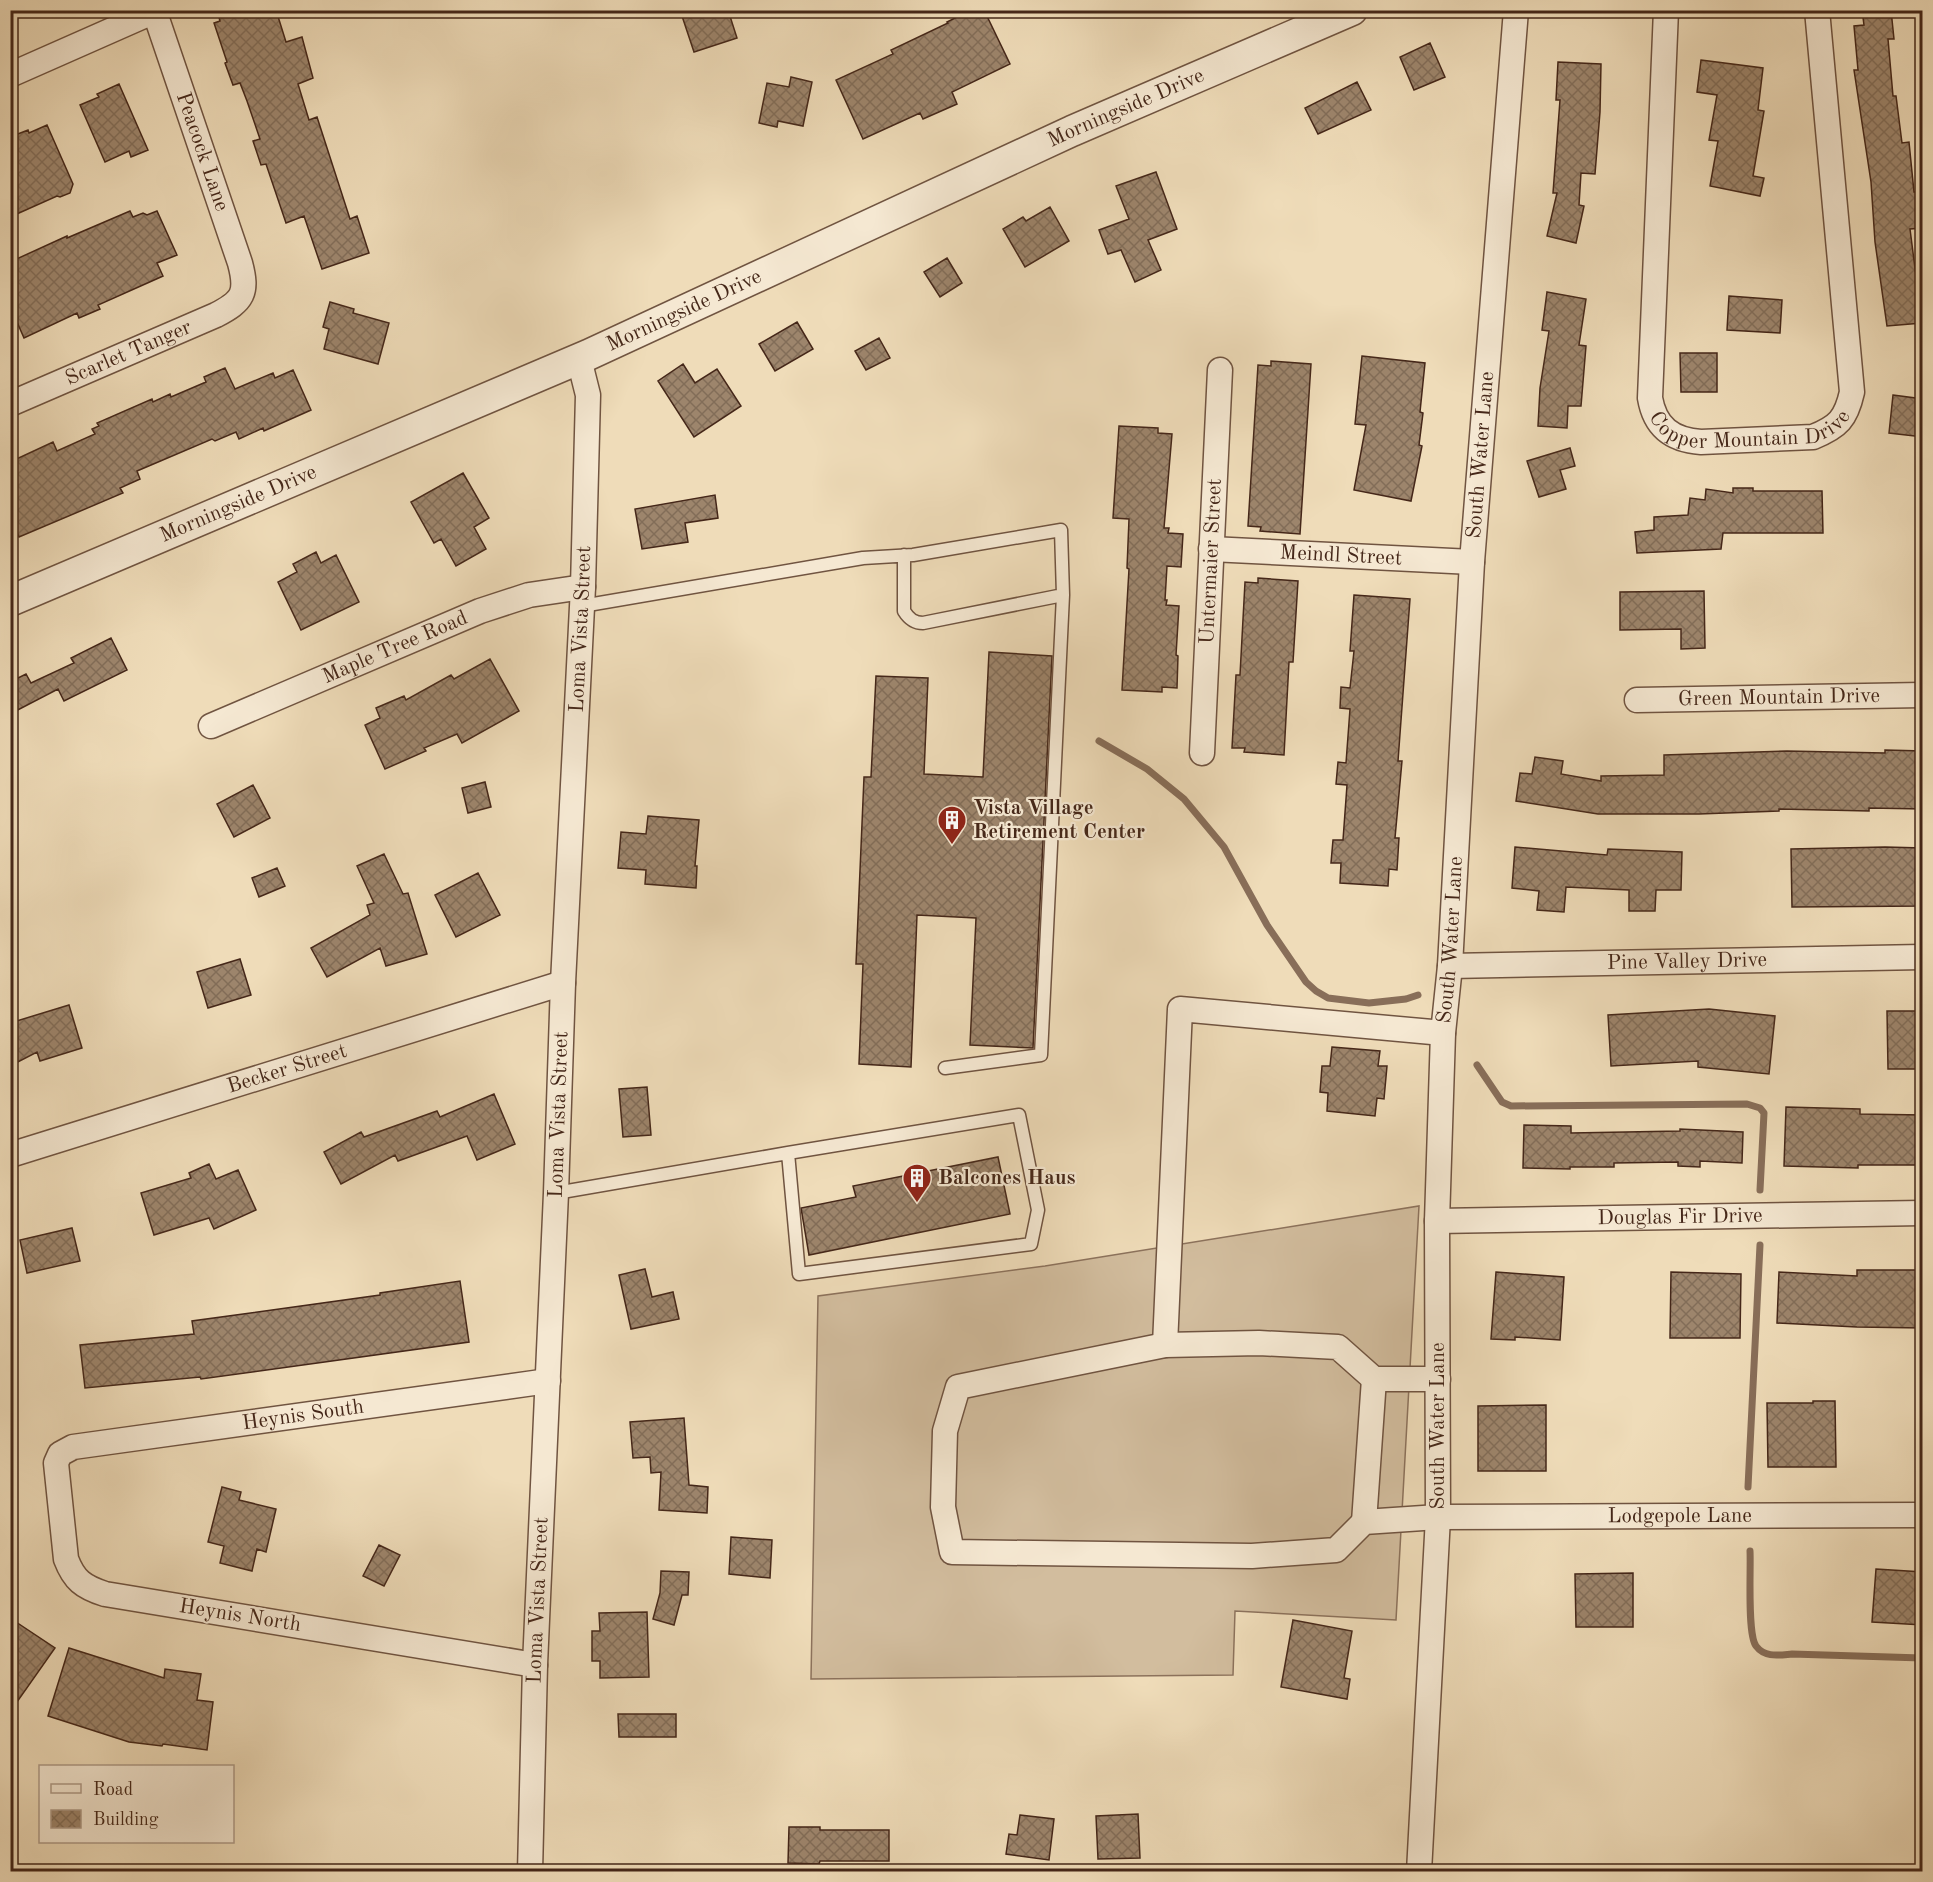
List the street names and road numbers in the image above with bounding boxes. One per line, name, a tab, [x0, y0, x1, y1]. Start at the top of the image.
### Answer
street label: Morningside Drive	[1044, 65, 1207, 151]
street label: Peacock Lane	[172, 90, 232, 214]
street label: Morningside Drive	[603, 266, 765, 355]
street label: Scarlet Tanger	[62, 316, 195, 389]
street label: South Water Lane	[1463, 371, 1498, 539]
street label: Copper Mountain Drive	[1644, 391, 1856, 417]
street label: Morningside Drive	[157, 461, 320, 546]
street label: Untermaier Street	[1197, 478, 1225, 645]
street label: Meindl Street	[1279, 542, 1403, 569]
street label: Loma Vista Street	[566, 545, 595, 713]
street label: Maple Tree Road	[319, 607, 471, 688]
street label: Green Mountain Drive	[1678, 685, 1880, 710]
street label: South Water Lane	[1434, 856, 1466, 1024]
street label: Pine Valley Drive	[1607, 949, 1767, 974]
street label: Loma Vista Street	[545, 1031, 572, 1198]
street label: Becker Street	[225, 1040, 349, 1097]
street label: Douglas Fir Drive	[1597, 1205, 1763, 1229]
street label: South Water Lane	[1428, 1342, 1449, 1510]
street label: Heynis South	[241, 1396, 365, 1434]
street label: Lodgepole Lane	[1607, 1505, 1752, 1527]
street label: Loma Vista Street	[524, 1516, 552, 1684]
street label: Heynis North	[177, 1596, 303, 1636]

